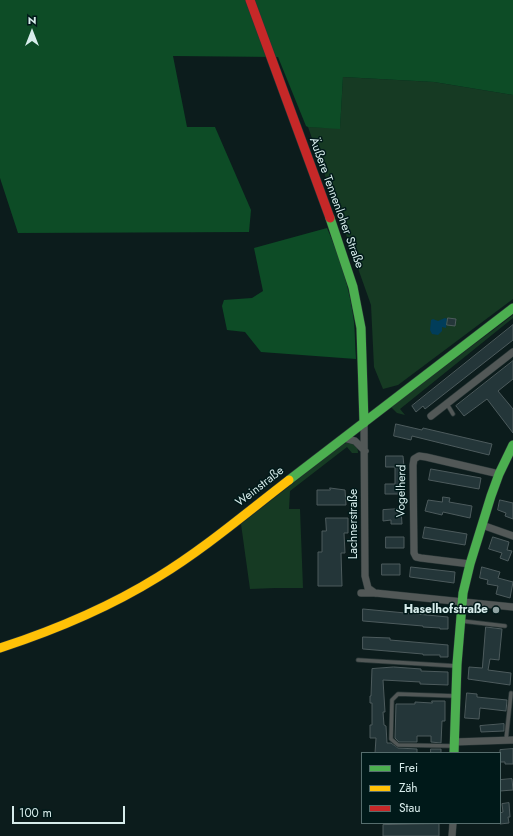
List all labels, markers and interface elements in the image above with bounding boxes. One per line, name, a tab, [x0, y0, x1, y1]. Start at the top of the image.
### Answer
north arrow	[12, 12, 52, 52]
text: N	[28, 12, 36, 28]
street label: Äußere Tennenloher Straße	[306, 136, 366, 270]
street label: Weinstraße	[233, 464, 287, 510]
street label: Vogelherd	[394, 465, 410, 517]
street label: Lachnerstraße	[347, 489, 361, 559]
place label: Haselhofstraße	[404, 603, 488, 617]
marker: Haselhofstraße	[491, 605, 501, 615]
legend	[361, 752, 501, 824]
text: Frei	[399, 759, 418, 777]
text: Zäh	[399, 779, 418, 797]
scale bar	[14, 798, 127, 824]
text: Stau	[399, 799, 421, 817]
text: 100 m	[19, 804, 52, 822]

